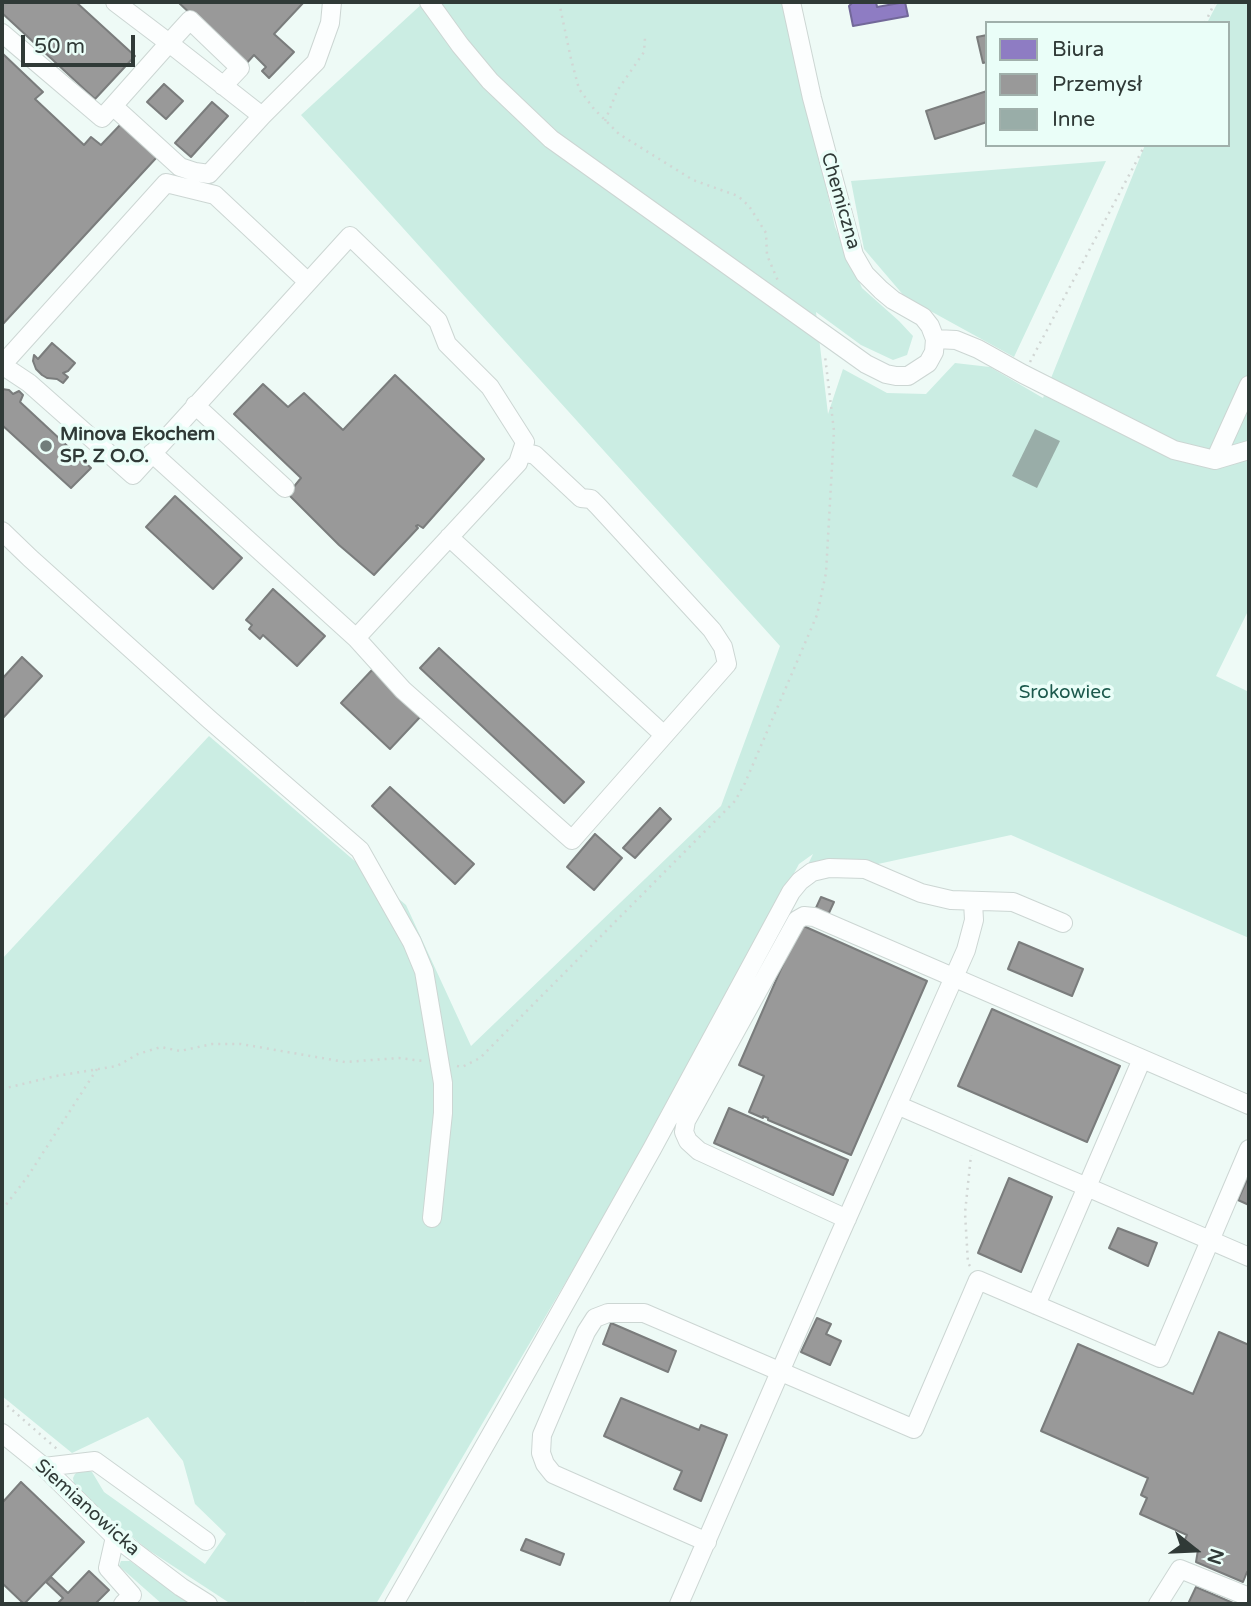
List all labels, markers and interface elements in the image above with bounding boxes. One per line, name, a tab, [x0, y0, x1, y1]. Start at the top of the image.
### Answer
scale bar	[24, 21, 138, 65]
legend	[985, 21, 1230, 147]
text: 50 m	[34, 34, 85, 59]
text: Biura	[1052, 37, 1104, 62]
text: Przemysł	[1052, 72, 1142, 97]
text: Inne	[1052, 107, 1095, 132]
street label: Chemiczna	[815, 150, 865, 252]
place label: Minova Ekochem SP. Z O.O.	[60, 424, 215, 468]
marker: Minova Ekochem SP. Z O.O.	[38, 438, 54, 454]
park label: Srokowiec	[1019, 682, 1111, 704]
street label: Siemianowicka	[30, 1455, 144, 1561]
north arrow	[1160, 1515, 1230, 1585]
text: N	[1202, 1546, 1228, 1567]

